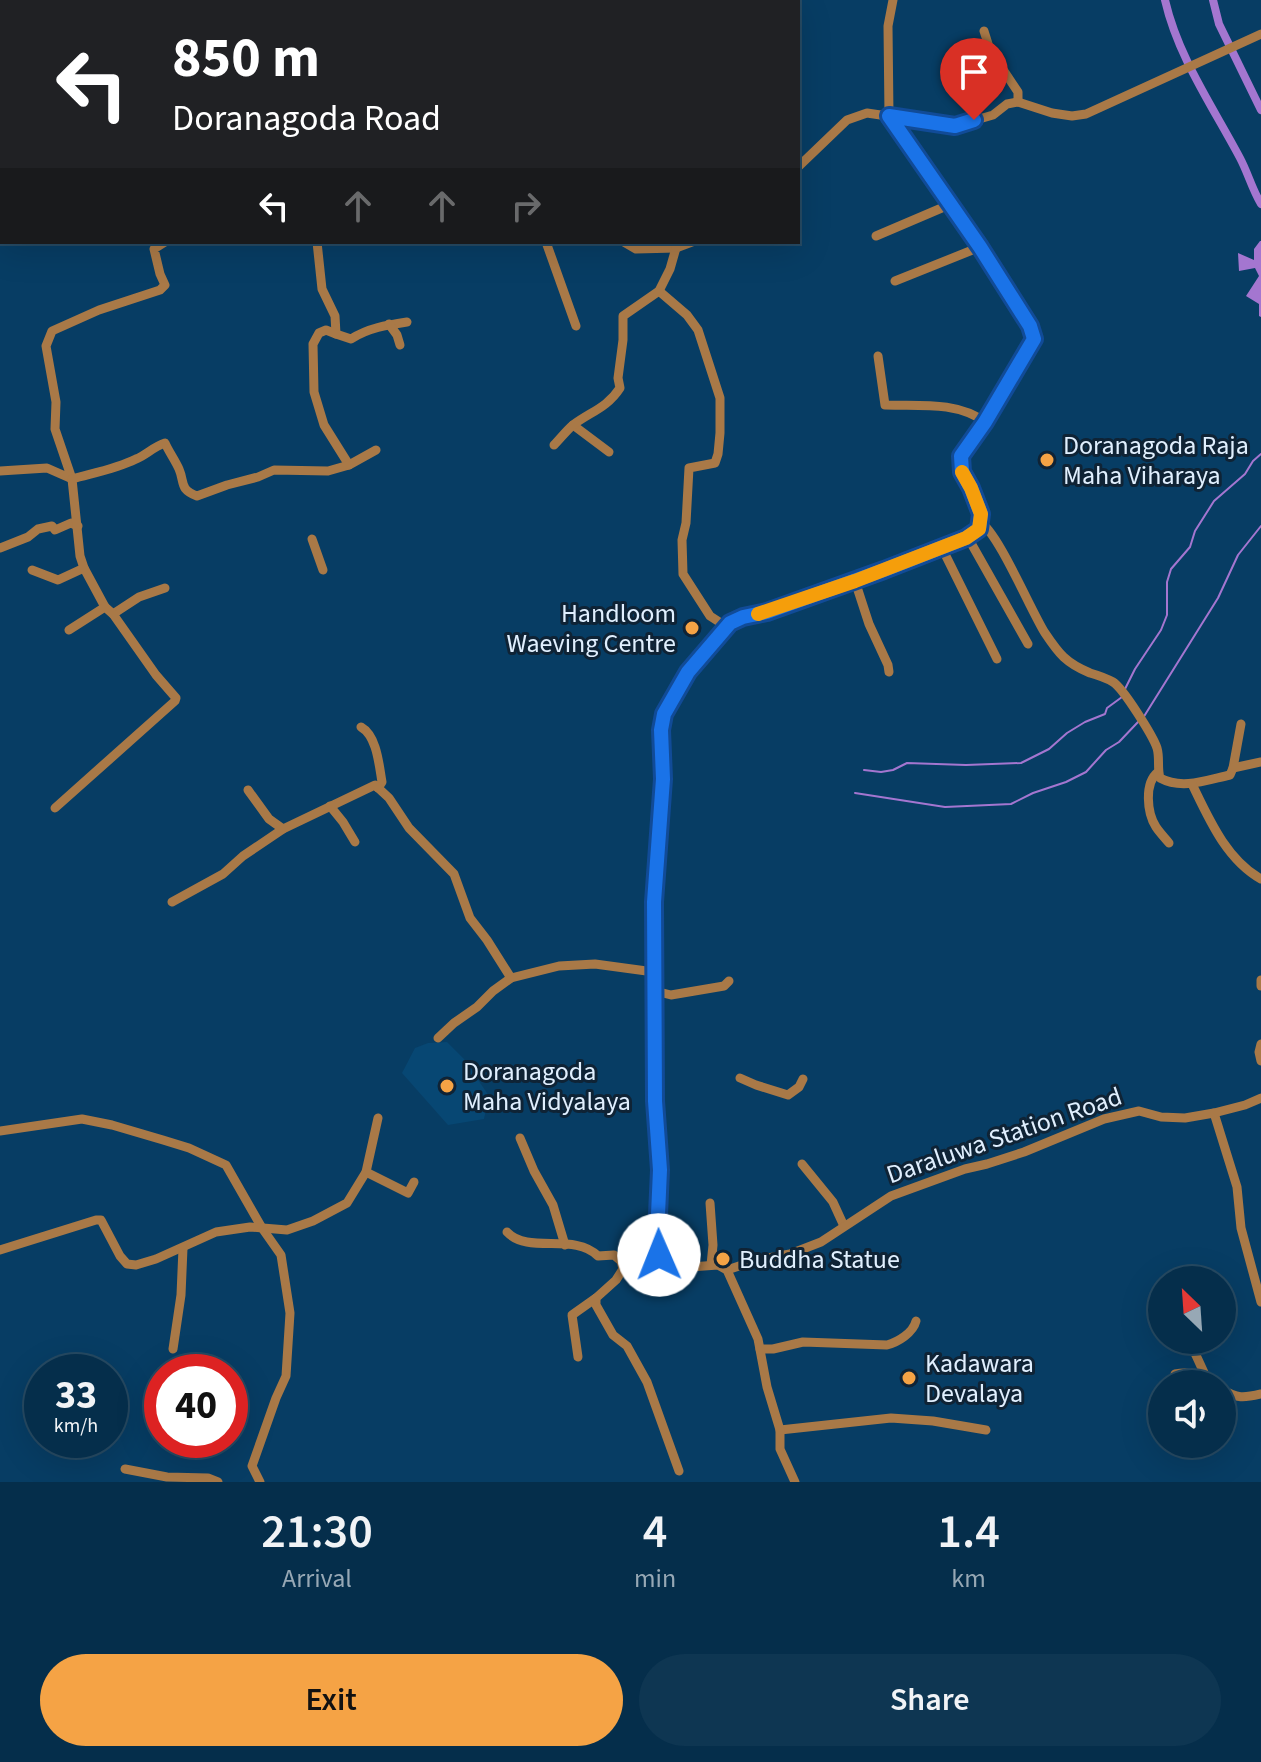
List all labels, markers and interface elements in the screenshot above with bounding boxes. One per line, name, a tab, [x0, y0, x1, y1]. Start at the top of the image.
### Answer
text: 850 m	[172, 19, 320, 98]
icon: left	[40, 32, 144, 136]
pin	[940, 38, 1008, 120]
icon: arrive	[952, 50, 996, 94]
text: Doranagoda Road	[172, 93, 441, 144]
icon: left	[252, 184, 296, 228]
icon: ahead	[336, 184, 380, 228]
icon: ahead	[420, 184, 464, 228]
icon: right	[504, 184, 548, 228]
place label: Doranagoda Raja Maha Viharaya	[1063, 427, 1249, 494]
marker: Doranagoda Raja Maha Viharaya	[1038, 451, 1056, 469]
place label: Handloom Waeving Centre	[506, 595, 676, 662]
marker: Handloom Waeving Centre	[683, 619, 701, 637]
place label: Doranagoda Maha Vidyalaya	[463, 1053, 631, 1120]
marker: Doranagoda Maha Vidyalaya	[438, 1077, 456, 1095]
street label: Daraluwa Station Road	[881, 1078, 1127, 1193]
position arrow	[617, 1213, 701, 1297]
place label: Buddha Statue	[739, 1241, 900, 1278]
marker: Buddha Statue	[714, 1250, 732, 1268]
north arrow	[1148, 1266, 1236, 1354]
map controls	[1148, 1266, 1236, 1458]
place label: Kadawara Devalaya	[925, 1345, 1034, 1412]
speed limit sign: 40	[144, 1354, 248, 1458]
text: 33	[55, 1367, 97, 1424]
marker: Kadawara Devalaya	[900, 1369, 918, 1387]
button: sound	[1148, 1370, 1236, 1458]
text: km/h	[54, 1412, 98, 1440]
text: 21:30	[261, 1498, 373, 1566]
text: 4	[643, 1498, 667, 1566]
text: 1.4	[937, 1498, 1000, 1566]
text: Arrival	[282, 1560, 352, 1597]
text: min	[634, 1560, 676, 1597]
text: km	[951, 1560, 986, 1597]
button: Exit	[40, 1654, 623, 1746]
button: Share	[639, 1654, 1221, 1746]

